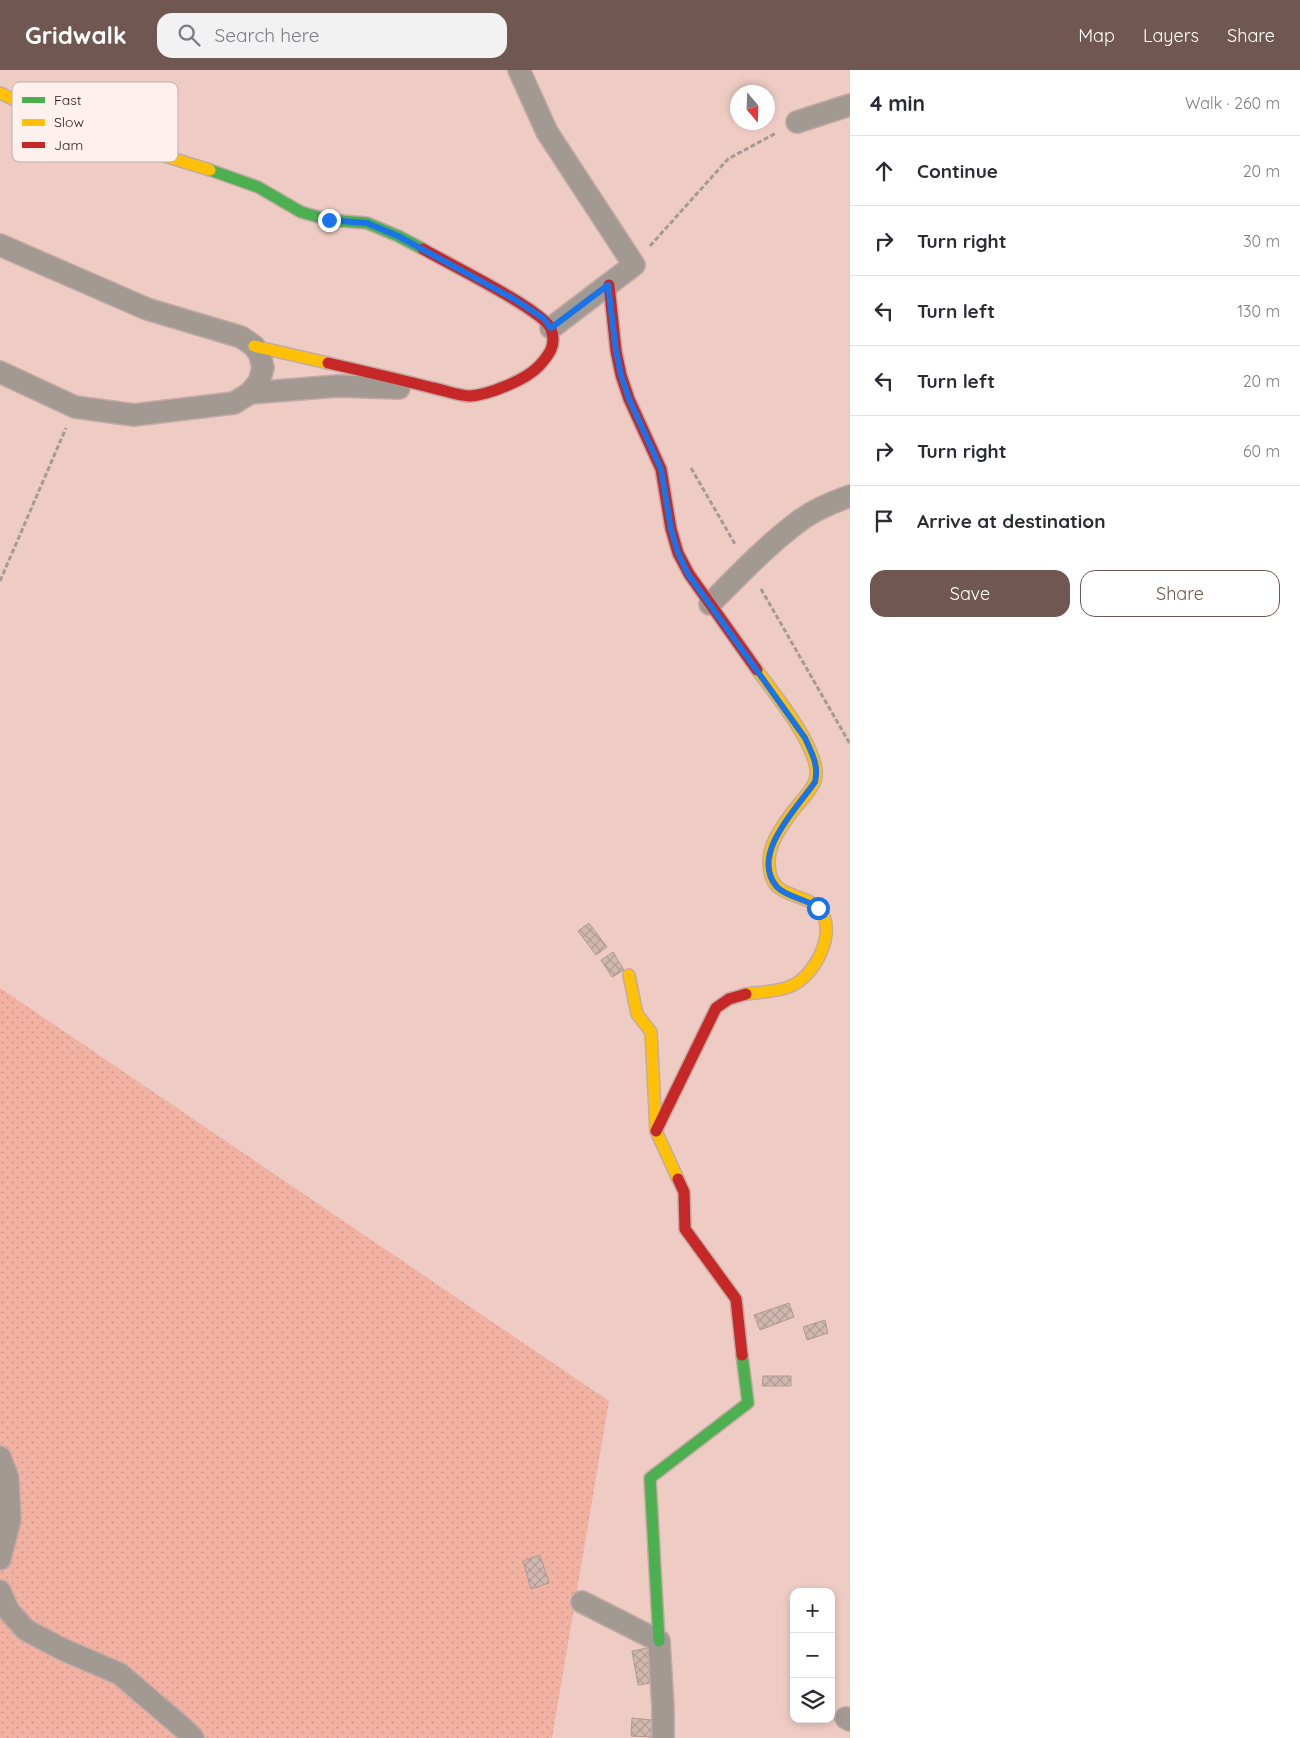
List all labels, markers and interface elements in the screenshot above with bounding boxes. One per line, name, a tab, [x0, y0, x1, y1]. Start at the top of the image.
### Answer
search box	[157, 13, 507, 58]
text: Gridwalk	[25, 20, 127, 50]
icon: search	[175, 21, 203, 49]
text: Search here	[215, 23, 319, 47]
text: Map	[1078, 24, 1115, 47]
text: Layers	[1143, 24, 1199, 47]
text: Share	[1227, 24, 1275, 47]
legend	[12, 82, 178, 162]
north arrow	[730, 85, 775, 130]
text: 4 min	[870, 90, 925, 116]
text: Fast	[54, 91, 82, 109]
text: Walk · 260 m	[1185, 93, 1280, 113]
text: Slow	[54, 113, 84, 131]
text: Jam	[54, 136, 83, 154]
icon: ahead	[870, 157, 898, 185]
text: Continue	[917, 159, 998, 183]
text: 20 m	[1243, 161, 1280, 181]
route end	[318, 209, 341, 232]
icon: right	[870, 227, 898, 255]
text: Turn right	[917, 229, 1006, 253]
text: 30 m	[1243, 231, 1280, 251]
icon: left	[870, 297, 898, 325]
text: Turn left	[917, 299, 995, 323]
text: 130 m	[1237, 301, 1280, 321]
icon: left	[870, 367, 898, 395]
text: Turn left	[917, 369, 995, 393]
text: 20 m	[1243, 371, 1280, 391]
icon: right	[870, 437, 898, 465]
text: Turn right	[917, 439, 1006, 463]
text: 60 m	[1243, 441, 1280, 461]
icon: arrive	[870, 507, 898, 535]
text: Arrive at destination	[917, 509, 1106, 533]
button: Save	[870, 570, 1070, 617]
button: Share	[1080, 570, 1280, 617]
route start	[807, 897, 830, 920]
map controls	[790, 1588, 835, 1723]
button: +	[790, 1588, 835, 1633]
button: −	[790, 1633, 835, 1678]
button: layers	[790, 1678, 835, 1723]

